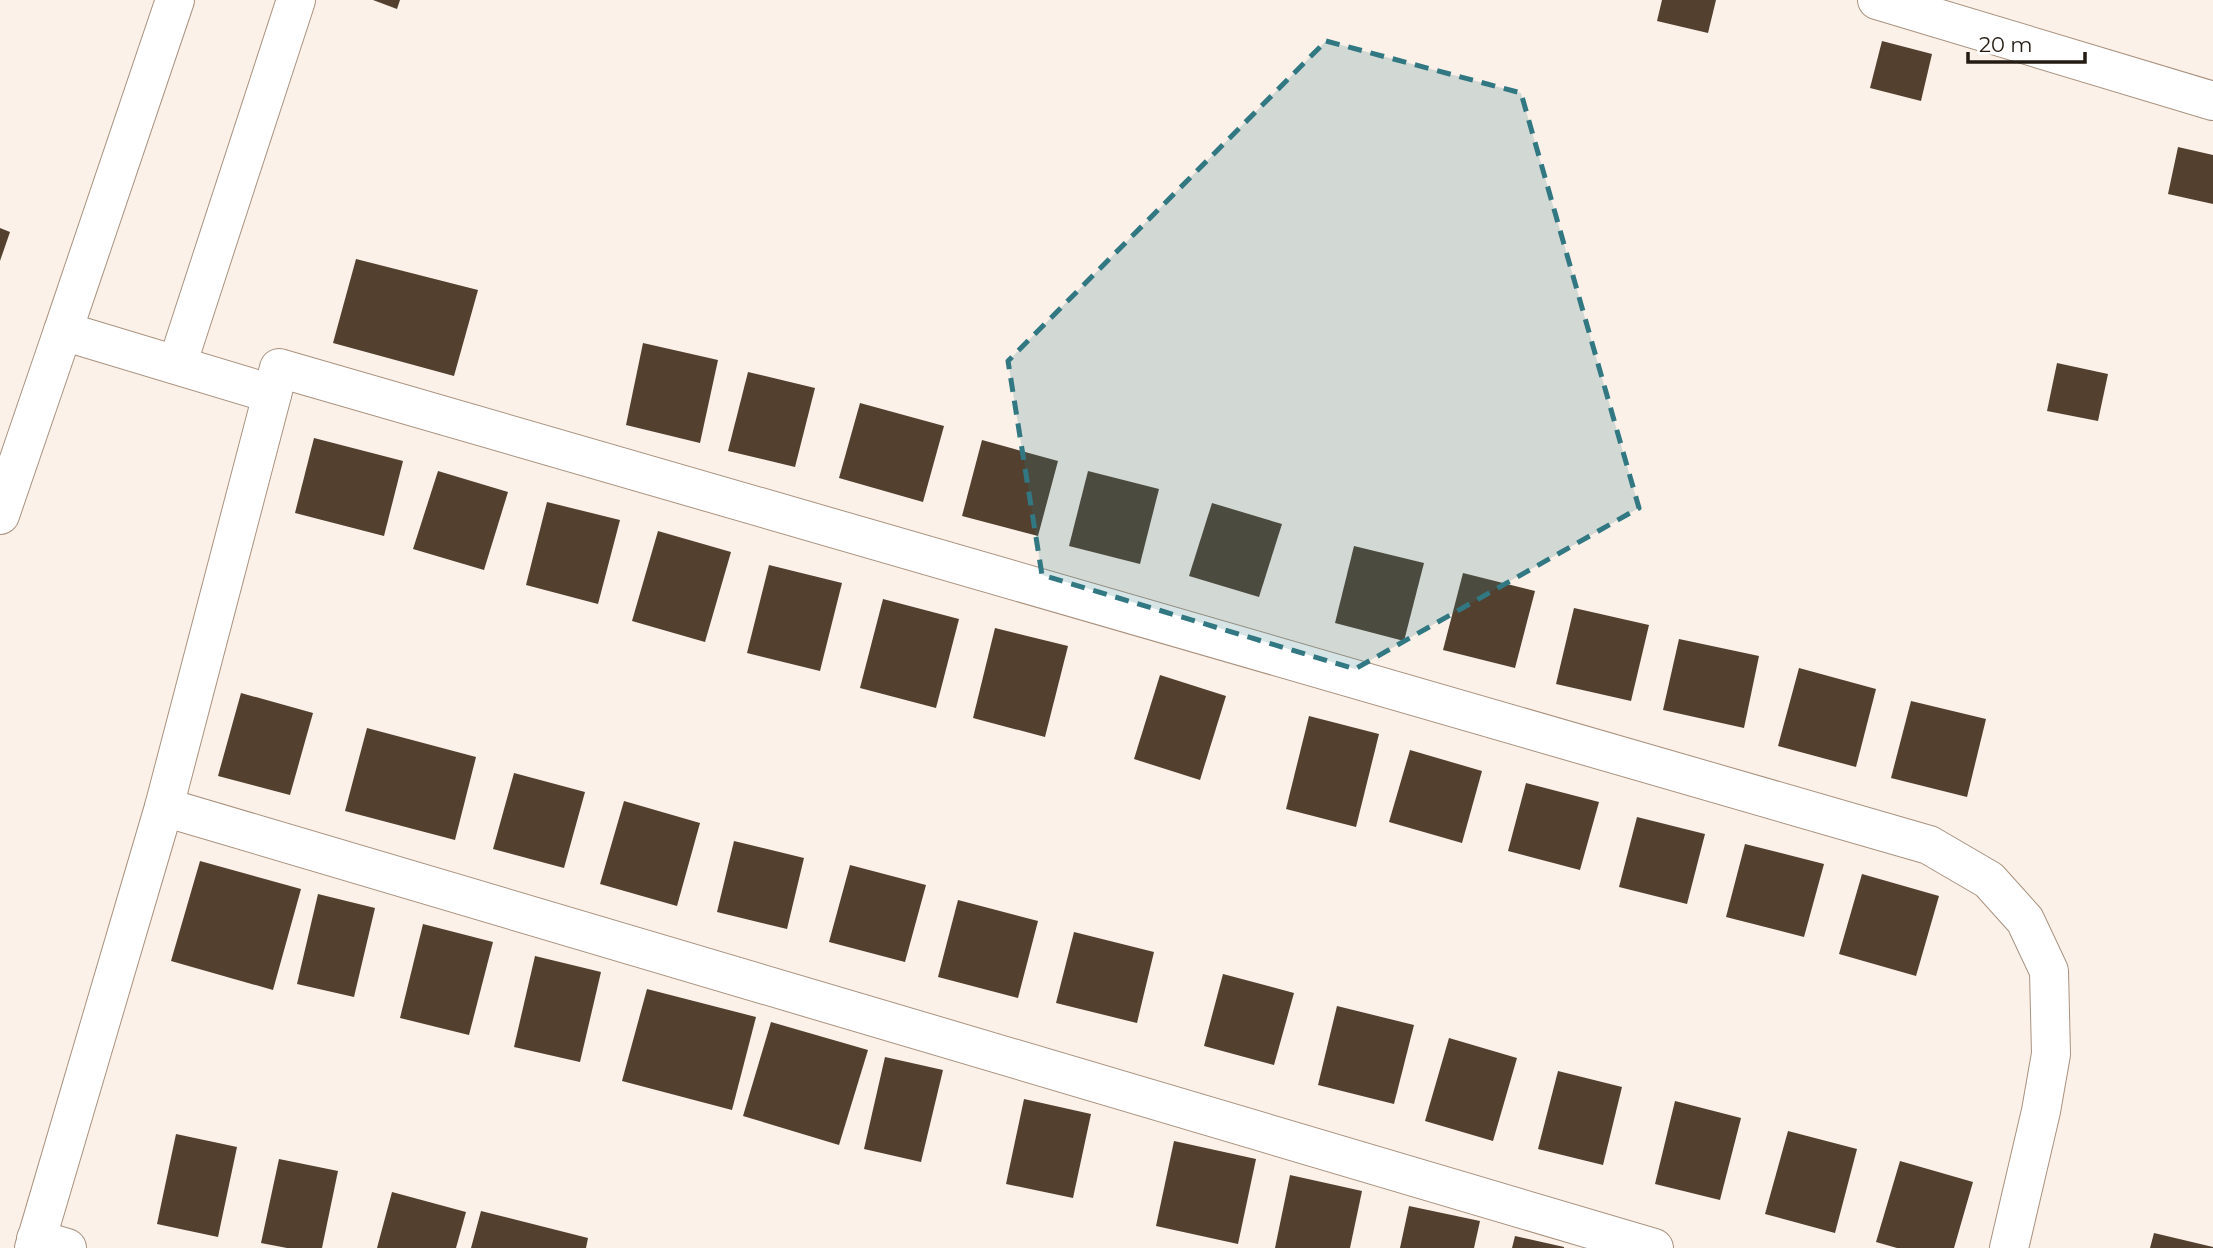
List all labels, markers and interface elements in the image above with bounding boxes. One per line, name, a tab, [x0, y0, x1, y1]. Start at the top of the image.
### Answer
scale bar	[1968, 21, 2085, 65]
text: 20 m	[1979, 32, 2033, 57]

